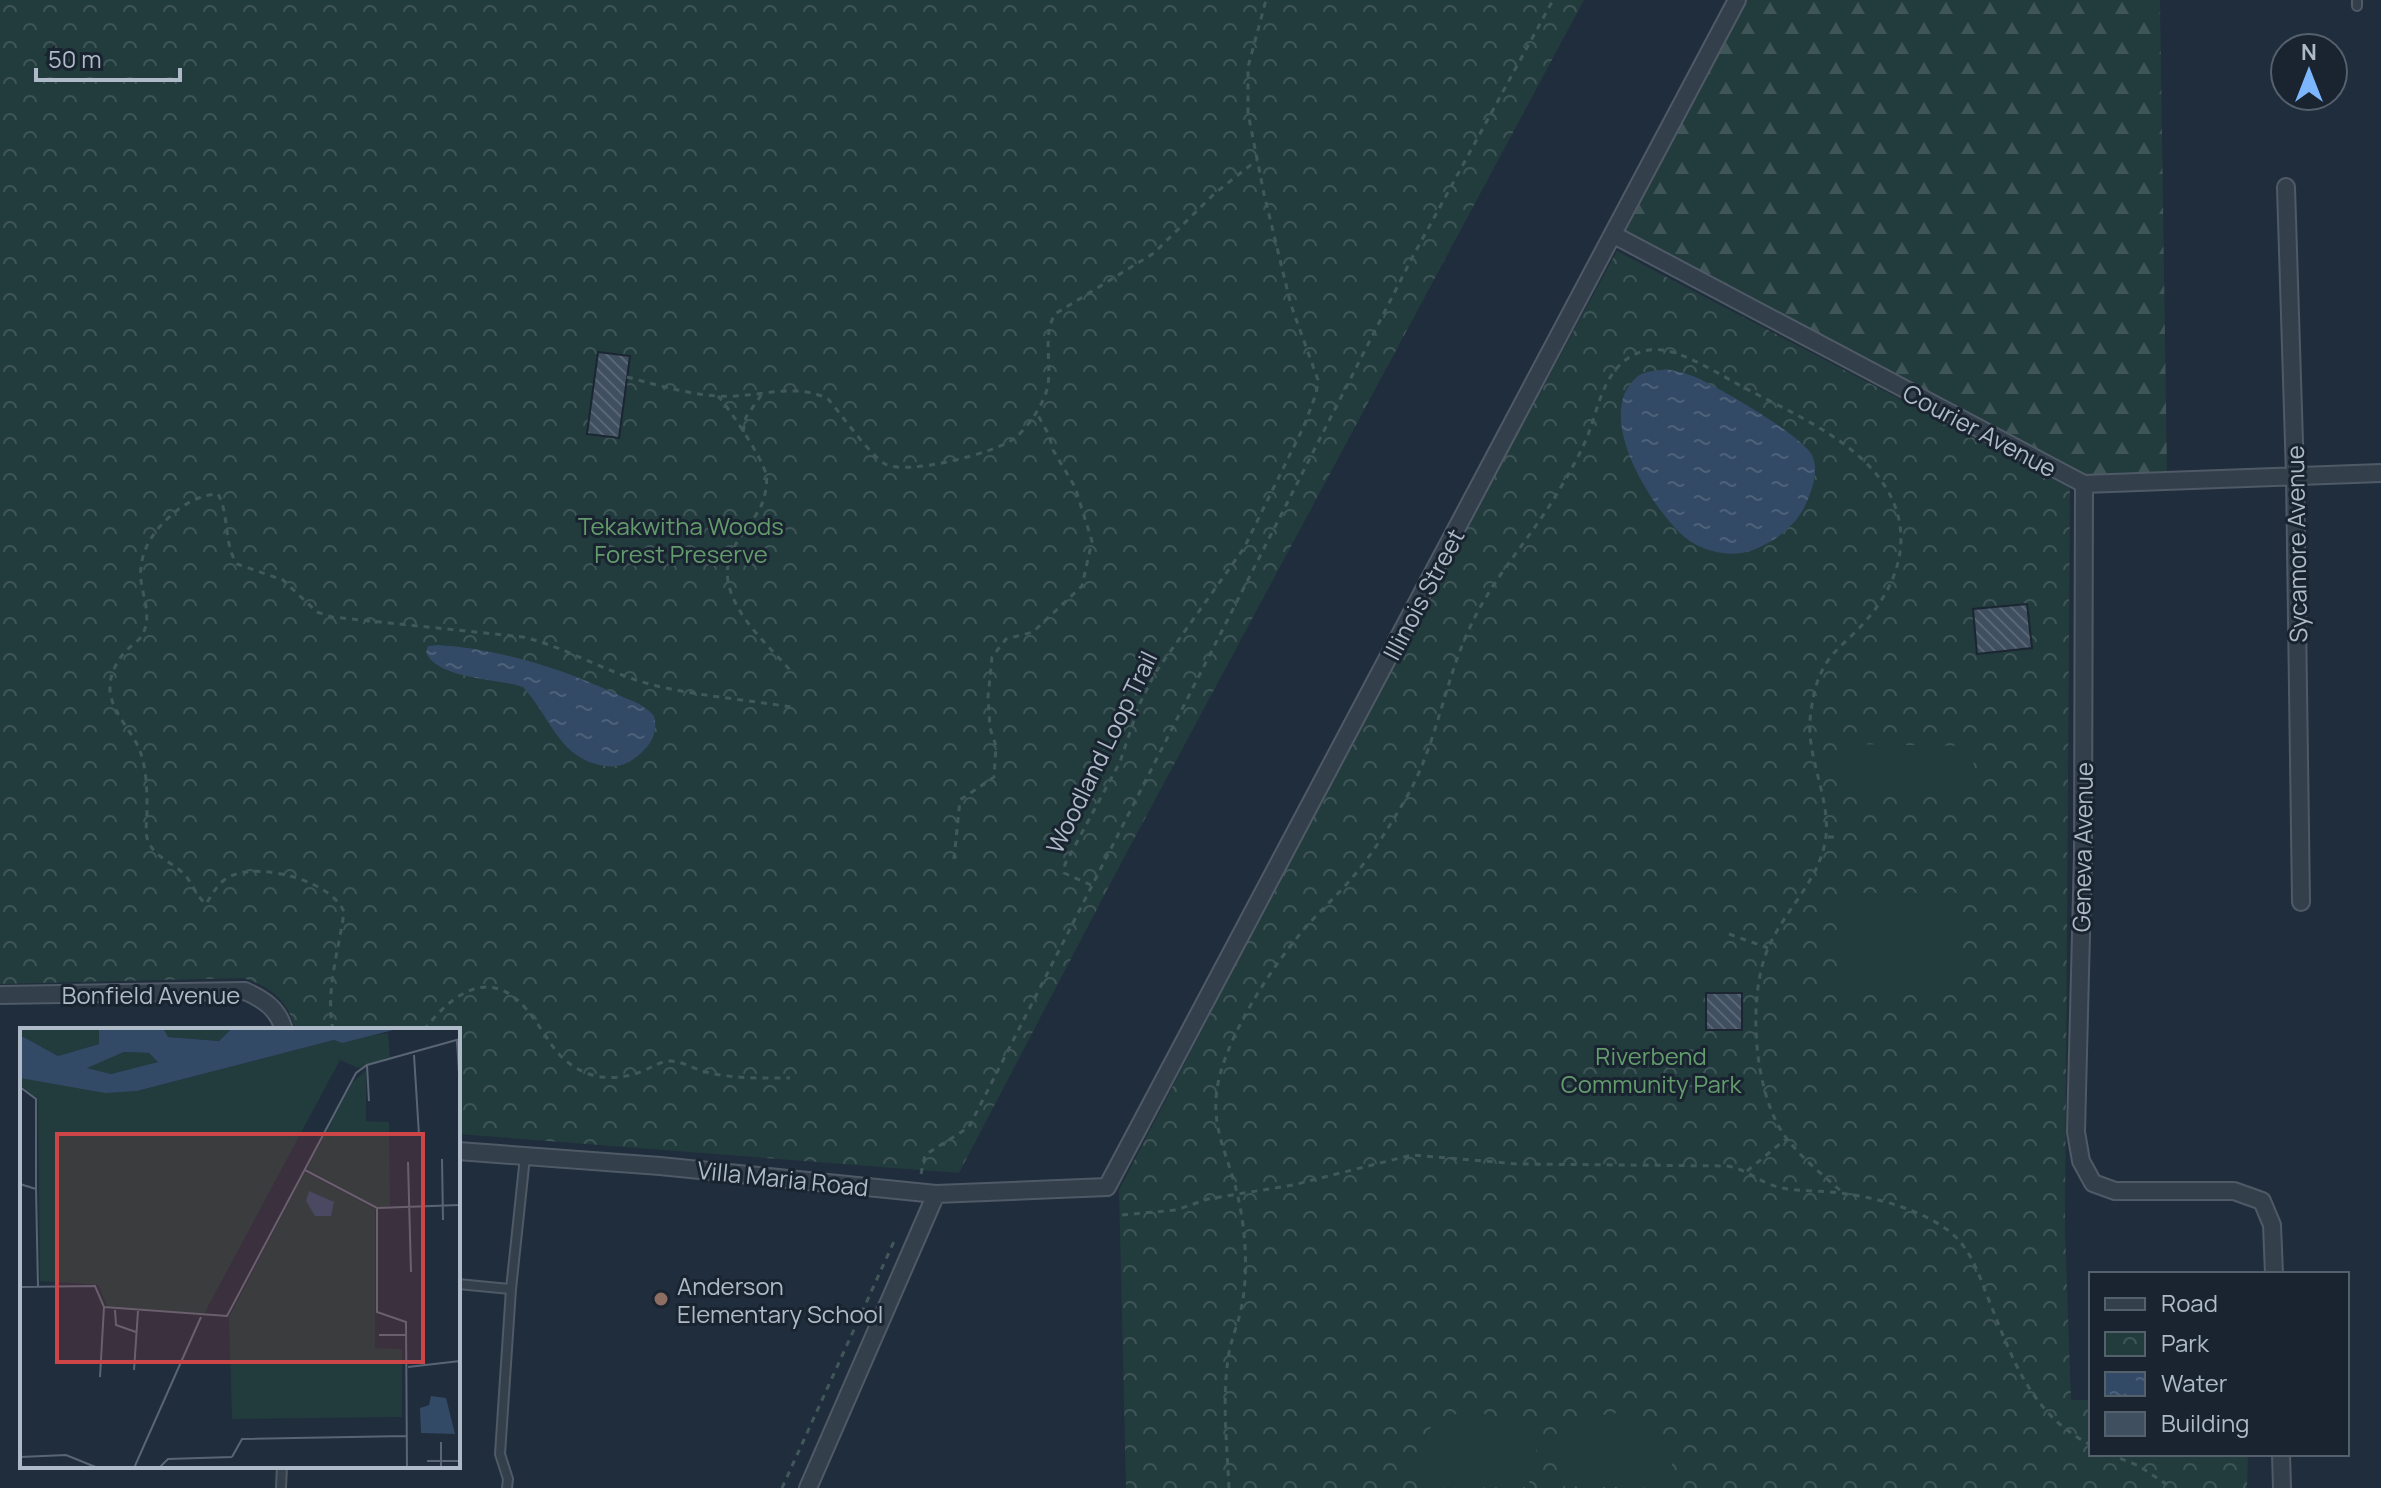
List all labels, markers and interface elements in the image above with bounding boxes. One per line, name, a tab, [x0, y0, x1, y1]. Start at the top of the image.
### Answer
scale bar	[36, 32, 180, 82]
north arrow	[2269, 32, 2349, 112]
text: N	[2301, 37, 2317, 67]
text: 50 m	[48, 42, 102, 75]
street label: Courier Avenue	[1897, 376, 2063, 484]
street label: Sycamore Avenue	[2278, 445, 2314, 643]
park label: Tekakwitha Woods Forest Preserve	[578, 509, 784, 570]
street label: Illinois Street	[1375, 523, 1471, 665]
street label: Woodland Loop Trail	[1038, 645, 1164, 859]
street label: Geneva Avenue	[2064, 762, 2100, 932]
street label: Bonfield Avenue	[62, 978, 240, 1011]
inset map	[20, 1028, 460, 1468]
park label: Riverbend Community Park	[1561, 1039, 1742, 1100]
street label: Villa Maria Road	[696, 1153, 870, 1203]
place label: Anderson Elementary School	[677, 1269, 883, 1330]
legend	[2089, 1272, 2349, 1456]
text: Road	[2161, 1286, 2218, 1319]
marker: Anderson Elementary School	[652, 1290, 670, 1308]
text: Park	[2161, 1326, 2210, 1359]
text: Water	[2161, 1366, 2228, 1399]
text: Building	[2161, 1406, 2249, 1439]

